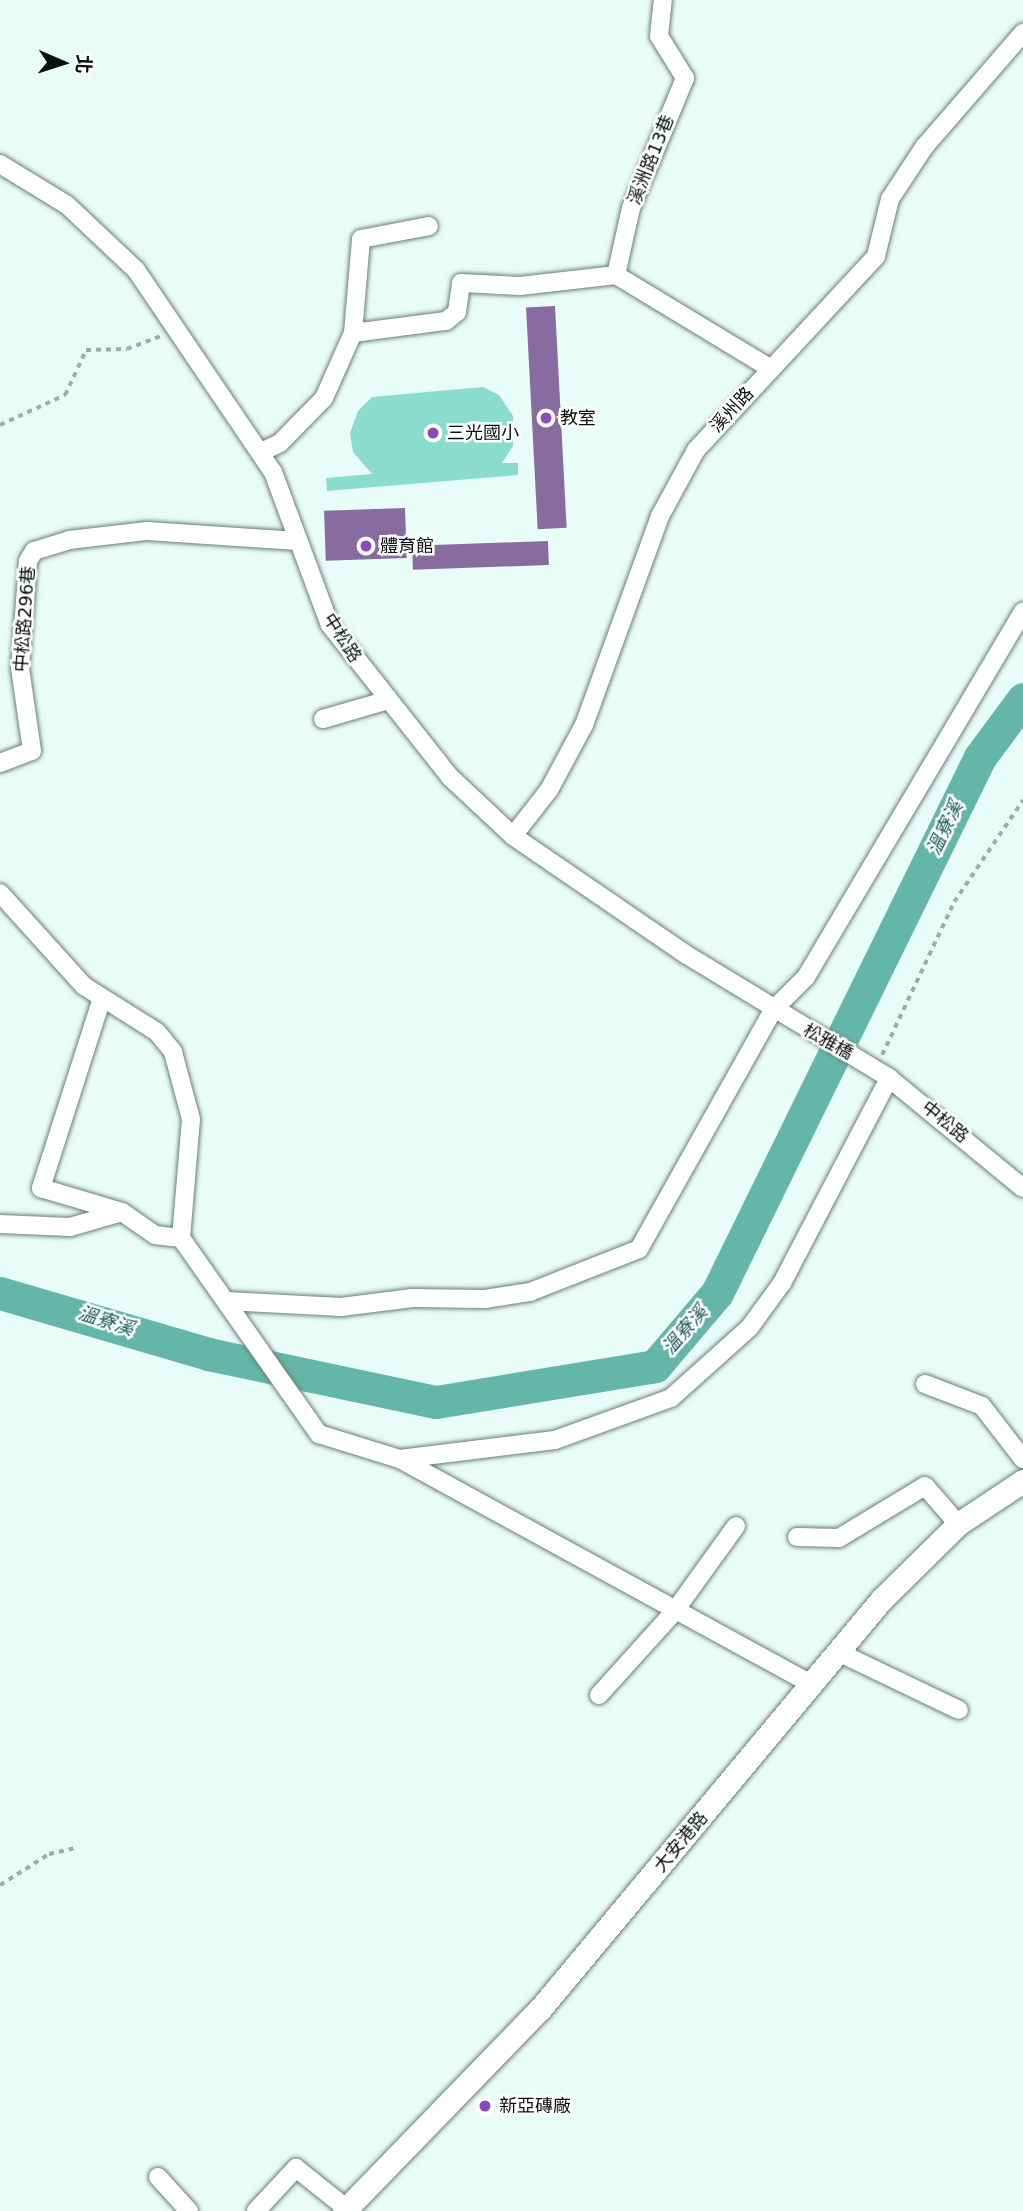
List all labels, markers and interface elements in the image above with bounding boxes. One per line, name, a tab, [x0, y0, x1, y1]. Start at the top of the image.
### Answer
north arrow	[28, 28, 98, 98]
text: 北	[72, 54, 95, 74]
street label: 溪洲路13巷	[623, 112, 679, 208]
street label: 溪州路	[706, 383, 758, 437]
place label: 教室	[560, 407, 596, 429]
marker: 教室	[538, 410, 554, 426]
place label: 三光國小	[447, 422, 519, 444]
marker: 三光國小	[425, 425, 441, 441]
place label: 體育館	[380, 535, 434, 557]
marker: 體育館	[358, 538, 374, 554]
street label: 中松路296巷	[11, 565, 39, 673]
street label: 中松路	[318, 609, 366, 667]
water label: 溫寮溪	[922, 797, 968, 859]
street label: 松雅橋	[799, 1019, 857, 1065]
street label: 中松路	[917, 1097, 973, 1147]
water label: 溫寮溪	[75, 1301, 137, 1341]
water label: 溫寮溪	[658, 1301, 712, 1359]
street label: 大安港路	[650, 1807, 712, 1877]
place label: 新亞磚廠	[499, 2095, 571, 2117]
marker: 新亞磚廠	[477, 2098, 493, 2114]

